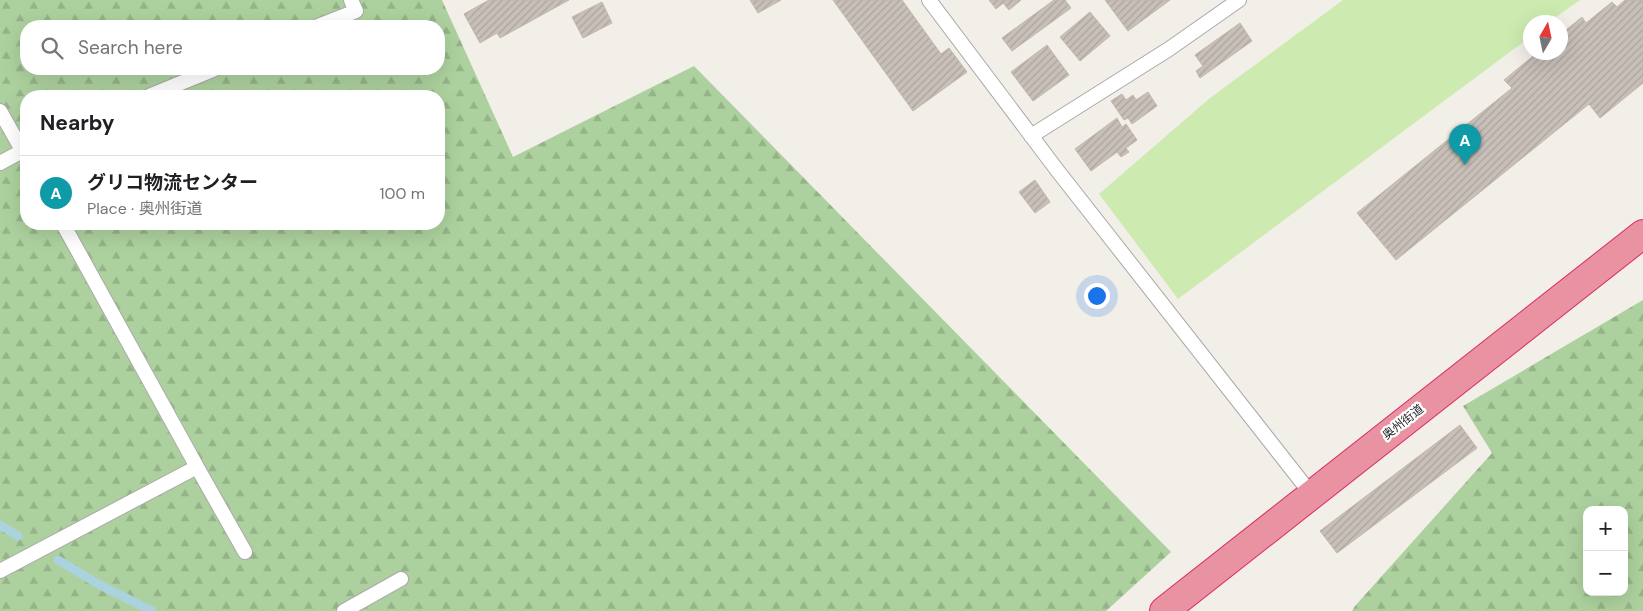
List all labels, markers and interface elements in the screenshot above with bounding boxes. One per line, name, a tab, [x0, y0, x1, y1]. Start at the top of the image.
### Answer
north arrow	[1523, 15, 1568, 60]
search box	[20, 20, 445, 75]
icon: search	[38, 34, 66, 62]
text: Search here	[78, 35, 183, 60]
text: Nearby	[40, 109, 114, 137]
pin: A	[1449, 124, 1481, 165]
text: グリコ物流センター	[87, 170, 258, 195]
text: A	[50, 183, 62, 204]
text: 100 m	[380, 183, 425, 204]
text: Place · 奥州街道	[87, 198, 202, 219]
your location	[1084, 283, 1110, 309]
street label: 奥州街道	[1379, 401, 1427, 443]
map controls	[1583, 506, 1628, 596]
button: +	[1583, 506, 1628, 551]
button: −	[1583, 551, 1628, 596]

